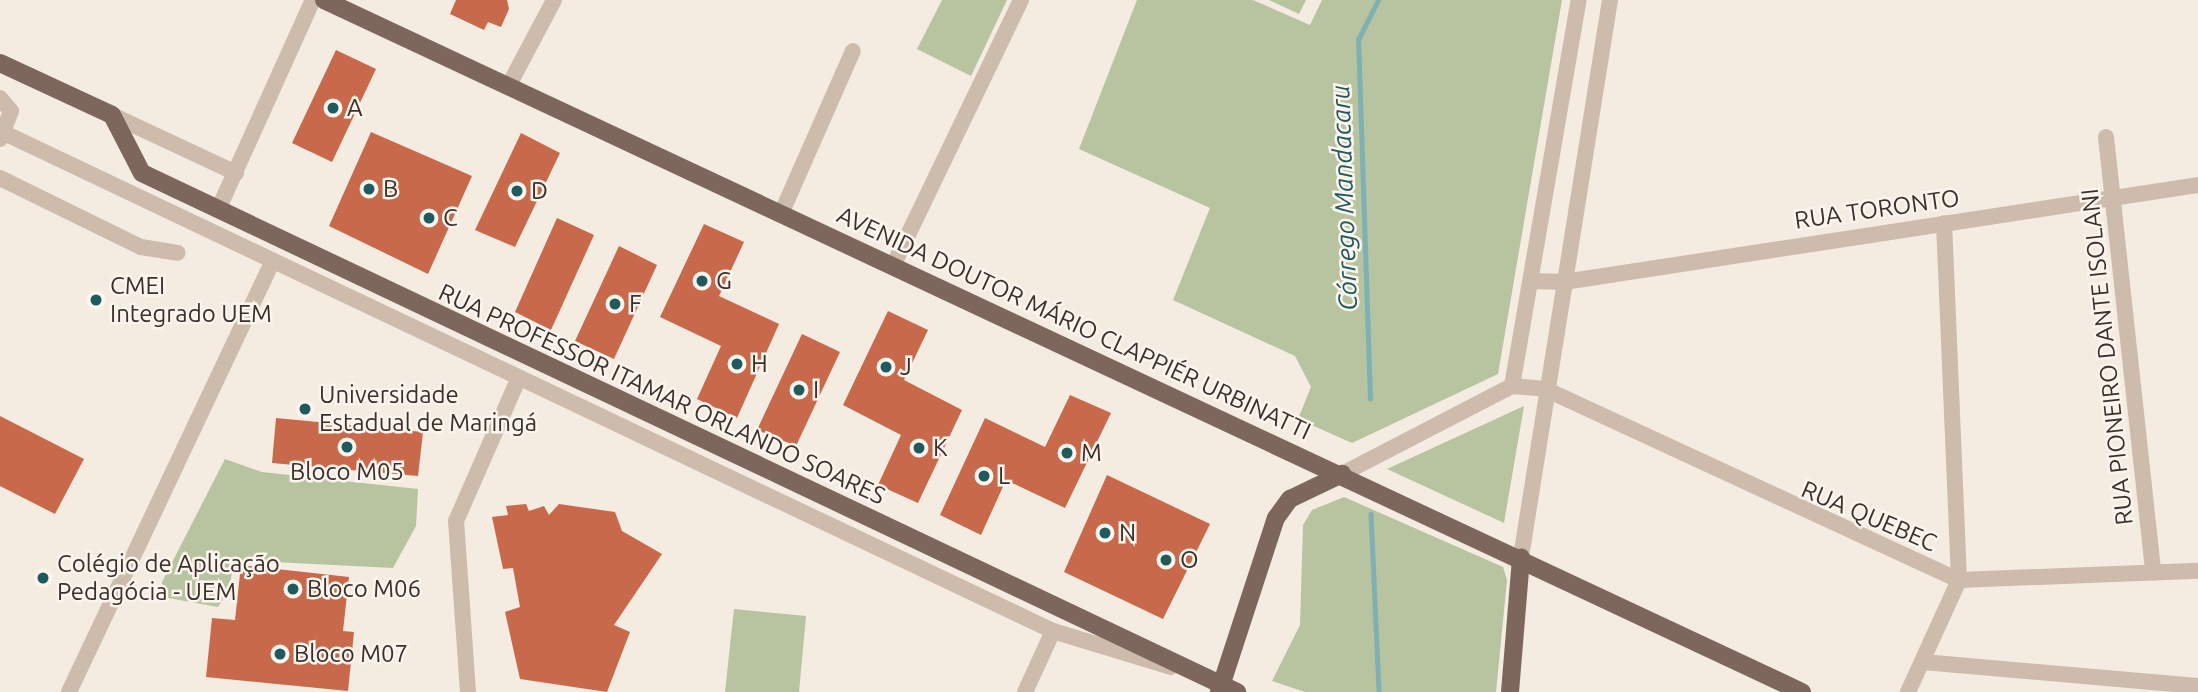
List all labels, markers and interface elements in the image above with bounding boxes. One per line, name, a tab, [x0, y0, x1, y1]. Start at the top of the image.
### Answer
water label: Córrego Mandacaru	[1324, 85, 1364, 311]
place label: A	[347, 94, 363, 122]
marker: A	[325, 100, 341, 116]
place label: B	[383, 175, 398, 203]
place label: D	[531, 177, 548, 205]
marker: B	[361, 181, 377, 197]
marker: D	[509, 183, 525, 199]
street label: RUA TORONTO	[1793, 183, 1961, 235]
street label: RUA PIONEIRO DANTE ISOLANI	[2075, 187, 2139, 527]
street label: AVENIDA DOUTOR MÁRIO CLAPPIÉR URBINATTI	[833, 200, 1315, 446]
place label: C	[443, 204, 458, 232]
marker: C	[421, 210, 437, 226]
place label: G	[716, 267, 732, 295]
place label: CMEI Integrado UEM	[110, 272, 272, 328]
marker: G	[694, 273, 710, 289]
street label: RUA PROFESSOR ITAMAR ORLANDO SOARES	[434, 278, 890, 510]
place label: F	[629, 290, 642, 318]
marker: CMEI Integrado UEM	[88, 292, 104, 308]
marker: F	[607, 296, 623, 312]
place label: H	[751, 350, 768, 378]
place label: J	[900, 353, 912, 381]
marker: H	[729, 356, 745, 372]
marker: J	[878, 359, 894, 375]
place label: I	[813, 376, 819, 404]
place label: Universidade Estadual de Maringá	[319, 381, 537, 437]
marker: I	[791, 382, 807, 398]
marker: Universidade Estadual de Maringá	[297, 401, 313, 417]
place label: K	[933, 434, 948, 462]
marker: Bloco M05	[339, 439, 355, 455]
place label: M	[1081, 439, 1102, 467]
marker: K	[911, 440, 927, 456]
marker: M	[1059, 445, 1075, 461]
place label: Bloco M05	[290, 458, 404, 486]
place label: L	[998, 462, 1010, 490]
marker: L	[976, 468, 992, 484]
street label: RUA QUEBEC	[1797, 475, 1941, 557]
place label: N	[1119, 519, 1136, 547]
marker: N	[1097, 525, 1113, 541]
place label: O	[1180, 546, 1199, 574]
place label: Colégio de Aplicação Pedagócia - UEM	[57, 550, 280, 606]
marker: O	[1158, 552, 1174, 568]
marker: Colégio de Aplicação Pedagócia - UEM	[35, 570, 51, 586]
place label: Bloco M06	[307, 575, 421, 603]
marker: Bloco M06	[285, 581, 301, 597]
place label: Bloco M07	[294, 640, 408, 668]
marker: Bloco M07	[272, 646, 288, 662]

